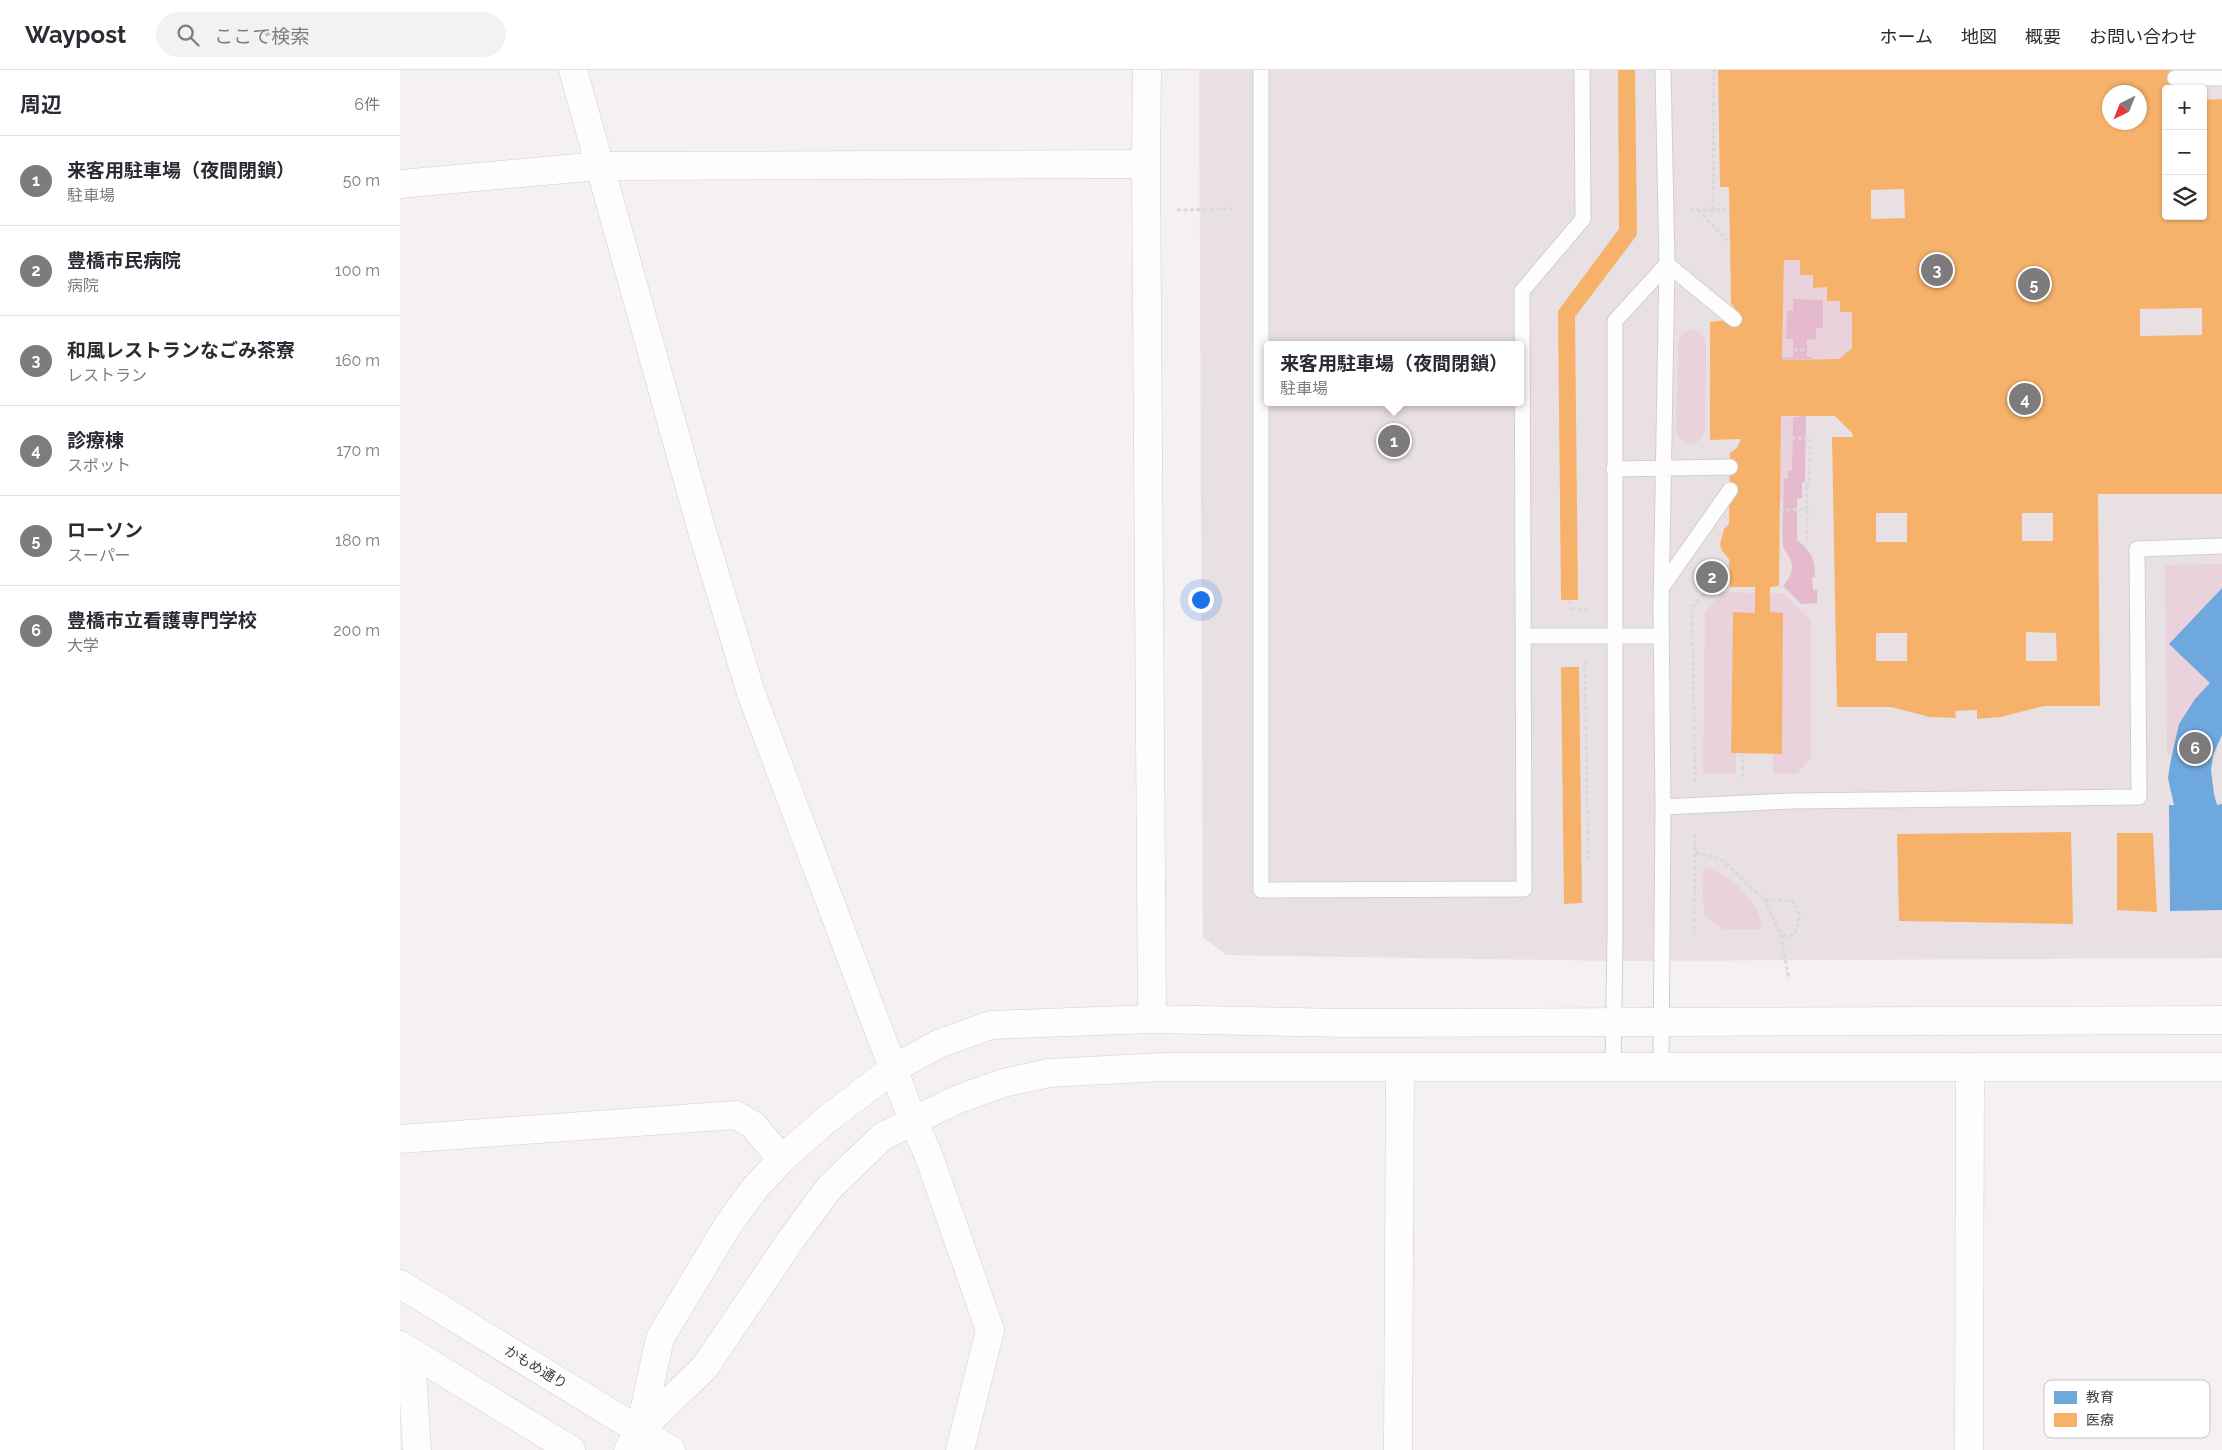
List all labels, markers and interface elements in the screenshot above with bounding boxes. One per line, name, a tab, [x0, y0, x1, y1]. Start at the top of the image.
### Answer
search box	[156, 12, 506, 57]
text: Waypost	[25, 20, 126, 49]
icon: search	[174, 21, 202, 49]
text: ここで検索	[214, 25, 309, 47]
text: ホーム	[1880, 26, 1933, 47]
text: 地図	[1961, 26, 1997, 47]
text: 概要	[2025, 26, 2061, 47]
text: お問い合わせ	[2089, 26, 2197, 47]
north arrow	[2102, 85, 2147, 130]
map controls	[2162, 85, 2207, 220]
button: +	[2162, 85, 2207, 130]
text: 周辺	[20, 92, 62, 117]
text: 6件	[354, 95, 380, 114]
button: −	[2162, 130, 2207, 175]
text: 来客用駐車場（夜間閉鎖）	[67, 159, 295, 181]
text: 1	[32, 171, 40, 190]
text: 50 m	[343, 171, 380, 190]
button: layers	[2162, 175, 2207, 220]
text: 駐車場	[67, 186, 115, 205]
text: 豊橋市民病院	[67, 249, 181, 271]
pin: 3	[1921, 251, 1953, 289]
text: 2	[31, 261, 41, 280]
text: 100 m	[335, 261, 380, 280]
pin: 5	[2018, 265, 2050, 303]
text: 病院	[67, 276, 99, 295]
text: 和風レストランなごみ茶寮	[67, 339, 295, 361]
popup	[1264, 341, 1524, 406]
text: 3	[32, 351, 40, 370]
text: 160 m	[335, 351, 380, 370]
text: 来客用駐車場（夜間閉鎖）	[1280, 352, 1508, 374]
text: レストラン	[67, 366, 147, 385]
text: 駐車場	[1280, 379, 1328, 398]
pin: 4	[2009, 380, 2041, 418]
pin: 1	[1378, 422, 1410, 460]
text: 診療棟	[67, 429, 124, 451]
text: 4	[31, 441, 41, 460]
text: 170 m	[336, 441, 380, 460]
text: スポット	[67, 456, 131, 475]
text: ローソン	[67, 519, 143, 541]
text: 5	[32, 531, 40, 550]
text: 180 m	[335, 531, 380, 550]
text: スーパー	[67, 546, 131, 565]
pin: 2	[1696, 558, 1728, 596]
your location	[1188, 587, 1214, 613]
text: 豊橋市立看護専門学校	[67, 609, 257, 631]
text: 6	[31, 621, 41, 640]
text: 200 m	[333, 621, 380, 640]
text: 大学	[67, 636, 99, 655]
pin: 6	[2179, 729, 2211, 767]
street label: かもめ通り	[502, 1342, 570, 1392]
legend	[2044, 1380, 2210, 1438]
text: 教育	[2086, 1389, 2114, 1405]
text: 医療	[2086, 1412, 2114, 1428]

